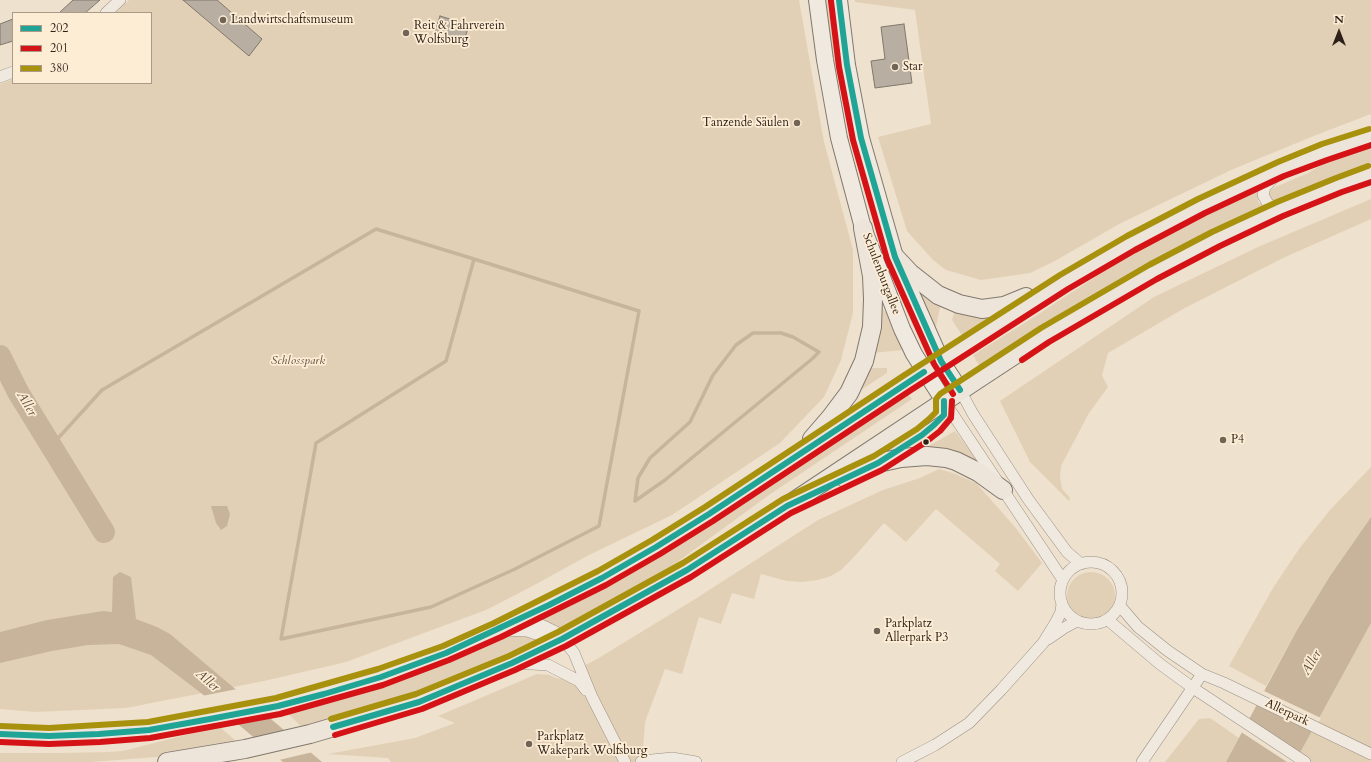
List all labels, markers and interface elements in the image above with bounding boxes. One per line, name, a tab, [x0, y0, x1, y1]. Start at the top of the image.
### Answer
legend	[12, 12, 152, 84]
north arrow	[1319, 12, 1359, 52]
text: N	[1334, 12, 1344, 27]
place label: Landwirtschaftsmuseum	[231, 13, 353, 27]
marker: Landwirtschaftsmuseum	[218, 15, 228, 25]
place label: Reit & Fahrverein Wolfsburg	[414, 19, 505, 47]
text: 202	[50, 20, 68, 36]
marker: Reit & Fahrverein Wolfsburg	[401, 28, 411, 38]
text: 201	[50, 40, 68, 56]
text: 380	[50, 60, 68, 76]
place label: Star	[903, 60, 922, 74]
marker: Star	[890, 62, 900, 72]
place label: Tanzende Säulen	[702, 116, 789, 130]
marker: Tanzende Säulen	[792, 118, 802, 128]
street label: Schulenburgallee	[859, 231, 903, 317]
park label: Schlosspark	[271, 354, 325, 368]
water label: Aller	[13, 389, 39, 419]
place label: P4	[1231, 433, 1244, 447]
marker: P4	[1218, 435, 1228, 445]
unlabelled marker	[921, 437, 931, 447]
place label: Parkplatz Allerpark P3	[885, 617, 948, 645]
marker: Parkplatz Allerpark P3	[872, 626, 882, 636]
water label: Aller	[1299, 648, 1325, 678]
water label: Aller	[192, 667, 222, 695]
street label: Allerpark	[1263, 697, 1311, 729]
place label: Parkplatz Wakepark Wolfsburg	[537, 730, 647, 758]
marker: Parkplatz Wakepark Wolfsburg	[524, 739, 534, 749]

